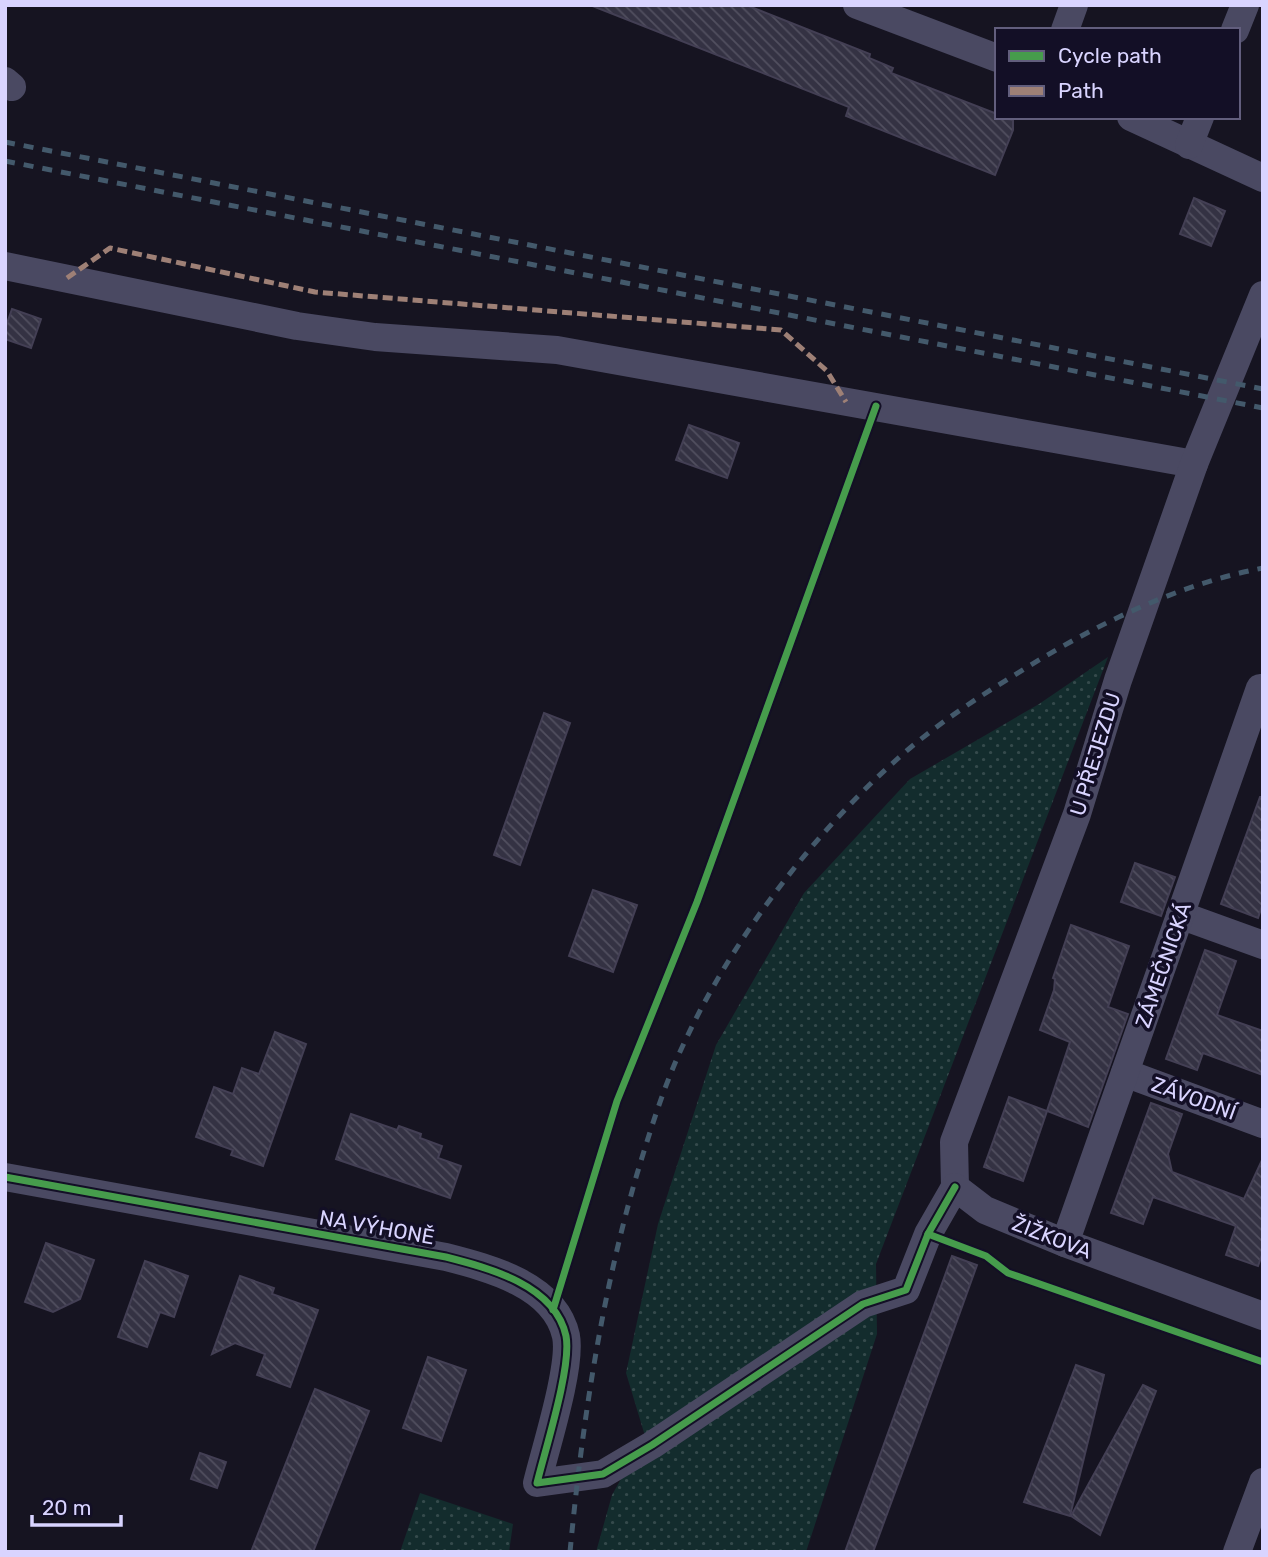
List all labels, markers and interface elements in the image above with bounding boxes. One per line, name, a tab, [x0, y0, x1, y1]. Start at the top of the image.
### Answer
legend	[995, 28, 1240, 119]
text: Cycle path	[1058, 43, 1162, 68]
text: Path	[1058, 78, 1104, 103]
street label: U PŘEJEZDU	[1064, 689, 1126, 819]
street label: ZÁMEČNICKÁ	[1130, 899, 1196, 1031]
street label: ZÁVODNÍ	[1148, 1071, 1241, 1125]
street label: NA VÝHONĚ	[317, 1205, 437, 1249]
street label: ŽIŽKOVA	[1009, 1210, 1095, 1264]
scale bar	[32, 1484, 121, 1528]
text: 20 m	[42, 1495, 91, 1520]

